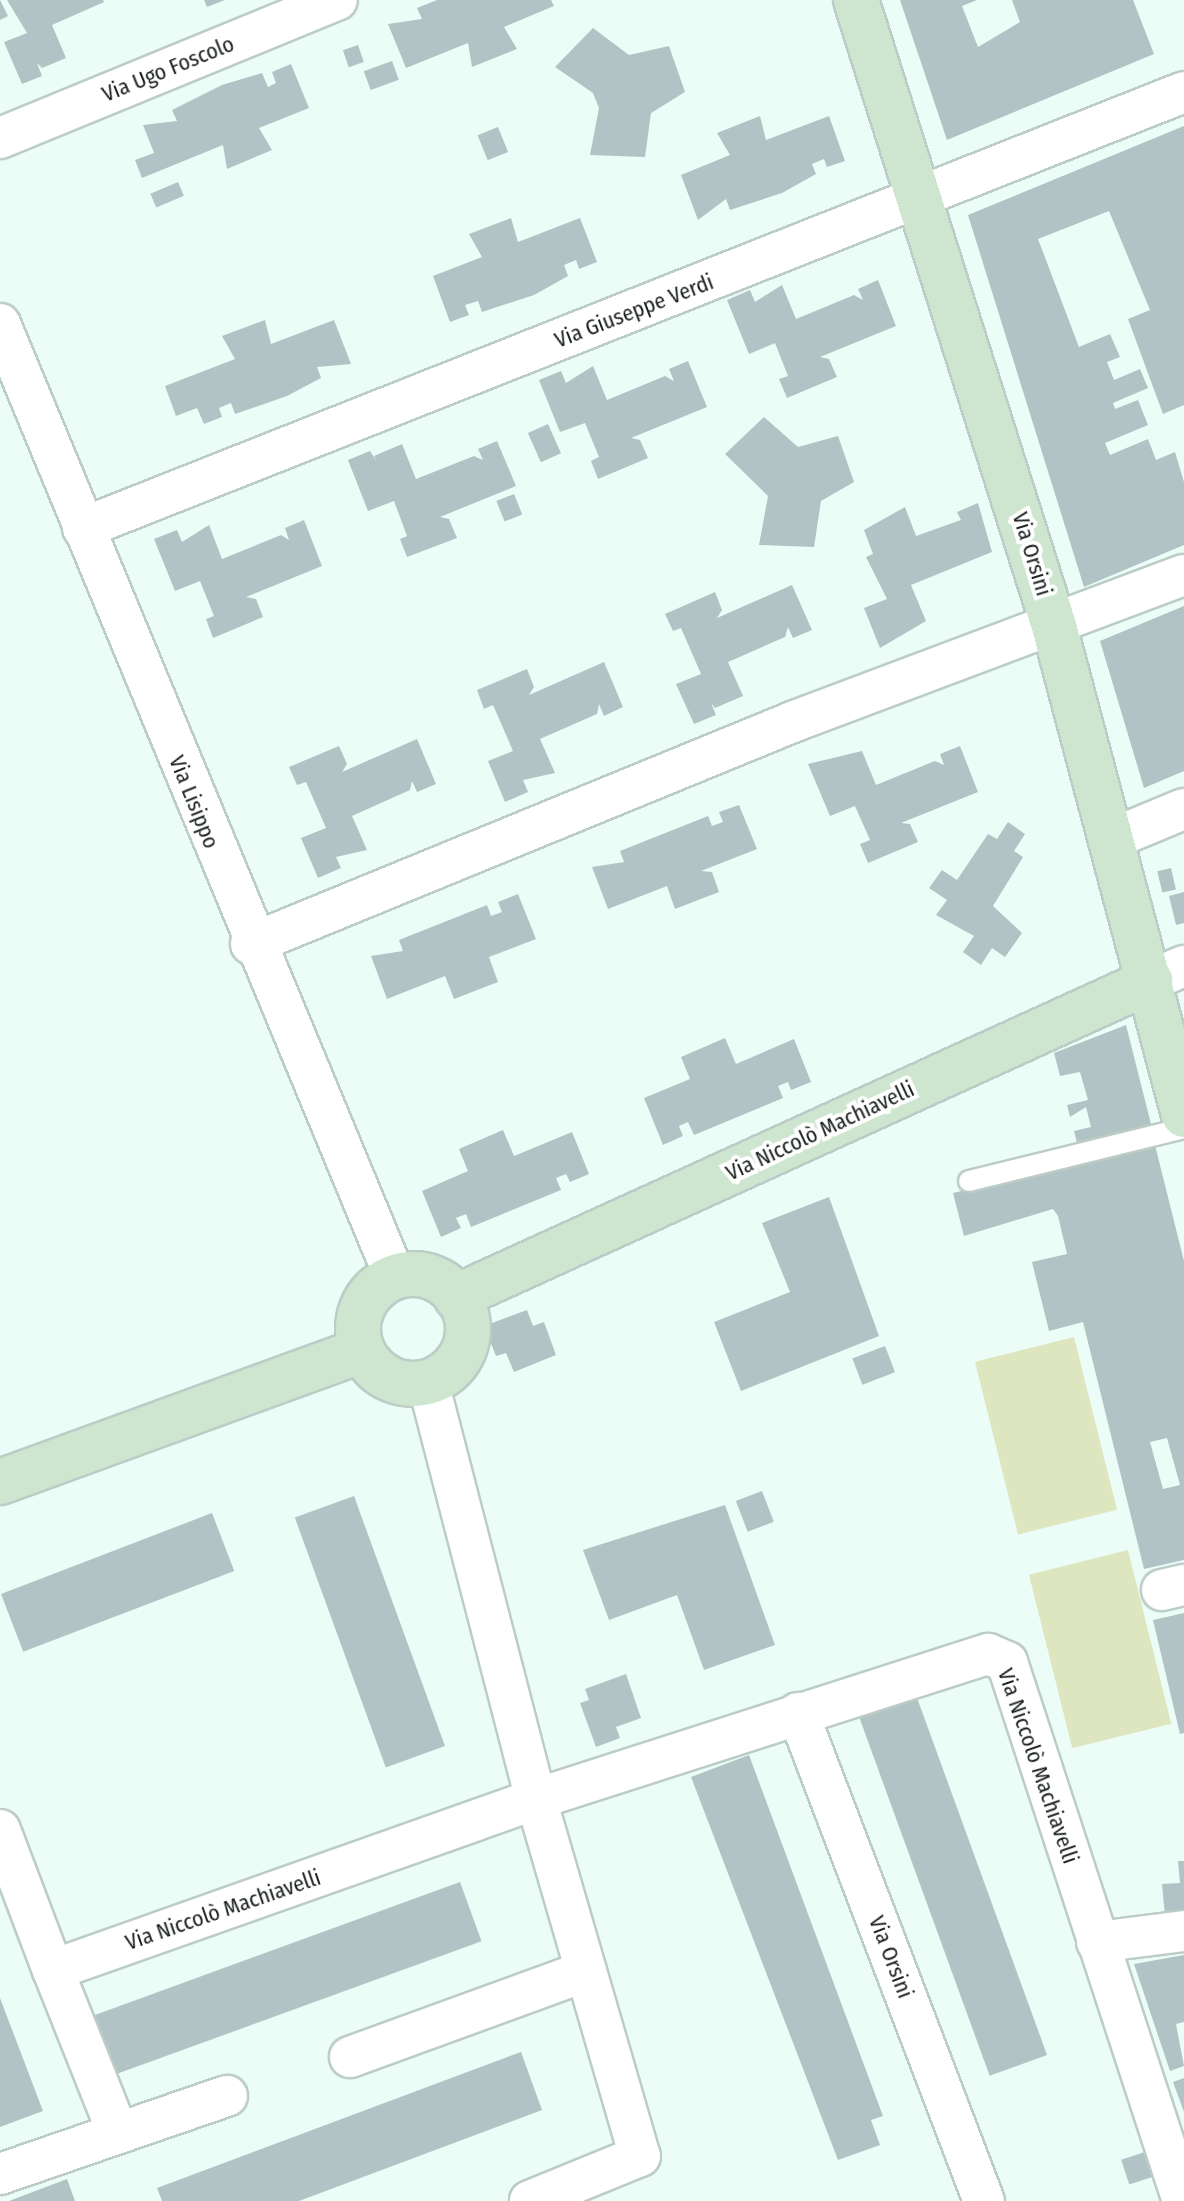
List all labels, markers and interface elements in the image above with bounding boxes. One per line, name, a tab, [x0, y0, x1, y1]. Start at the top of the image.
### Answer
street label: Via Ugo Foscolo	[98, 31, 238, 107]
street label: Via Giuseppe Verdi	[551, 269, 717, 353]
street label: Via Orsini	[1007, 509, 1057, 599]
street label: Via Lisippo	[163, 752, 225, 852]
street label: Via Niccolò Machiavelli	[722, 1076, 918, 1186]
street label: Via Niccolò Machiavelli	[992, 1665, 1084, 1867]
street label: Via Niccolò Machiavelli	[122, 1864, 324, 1956]
street label: Via Orsini	[863, 1912, 919, 2002]

